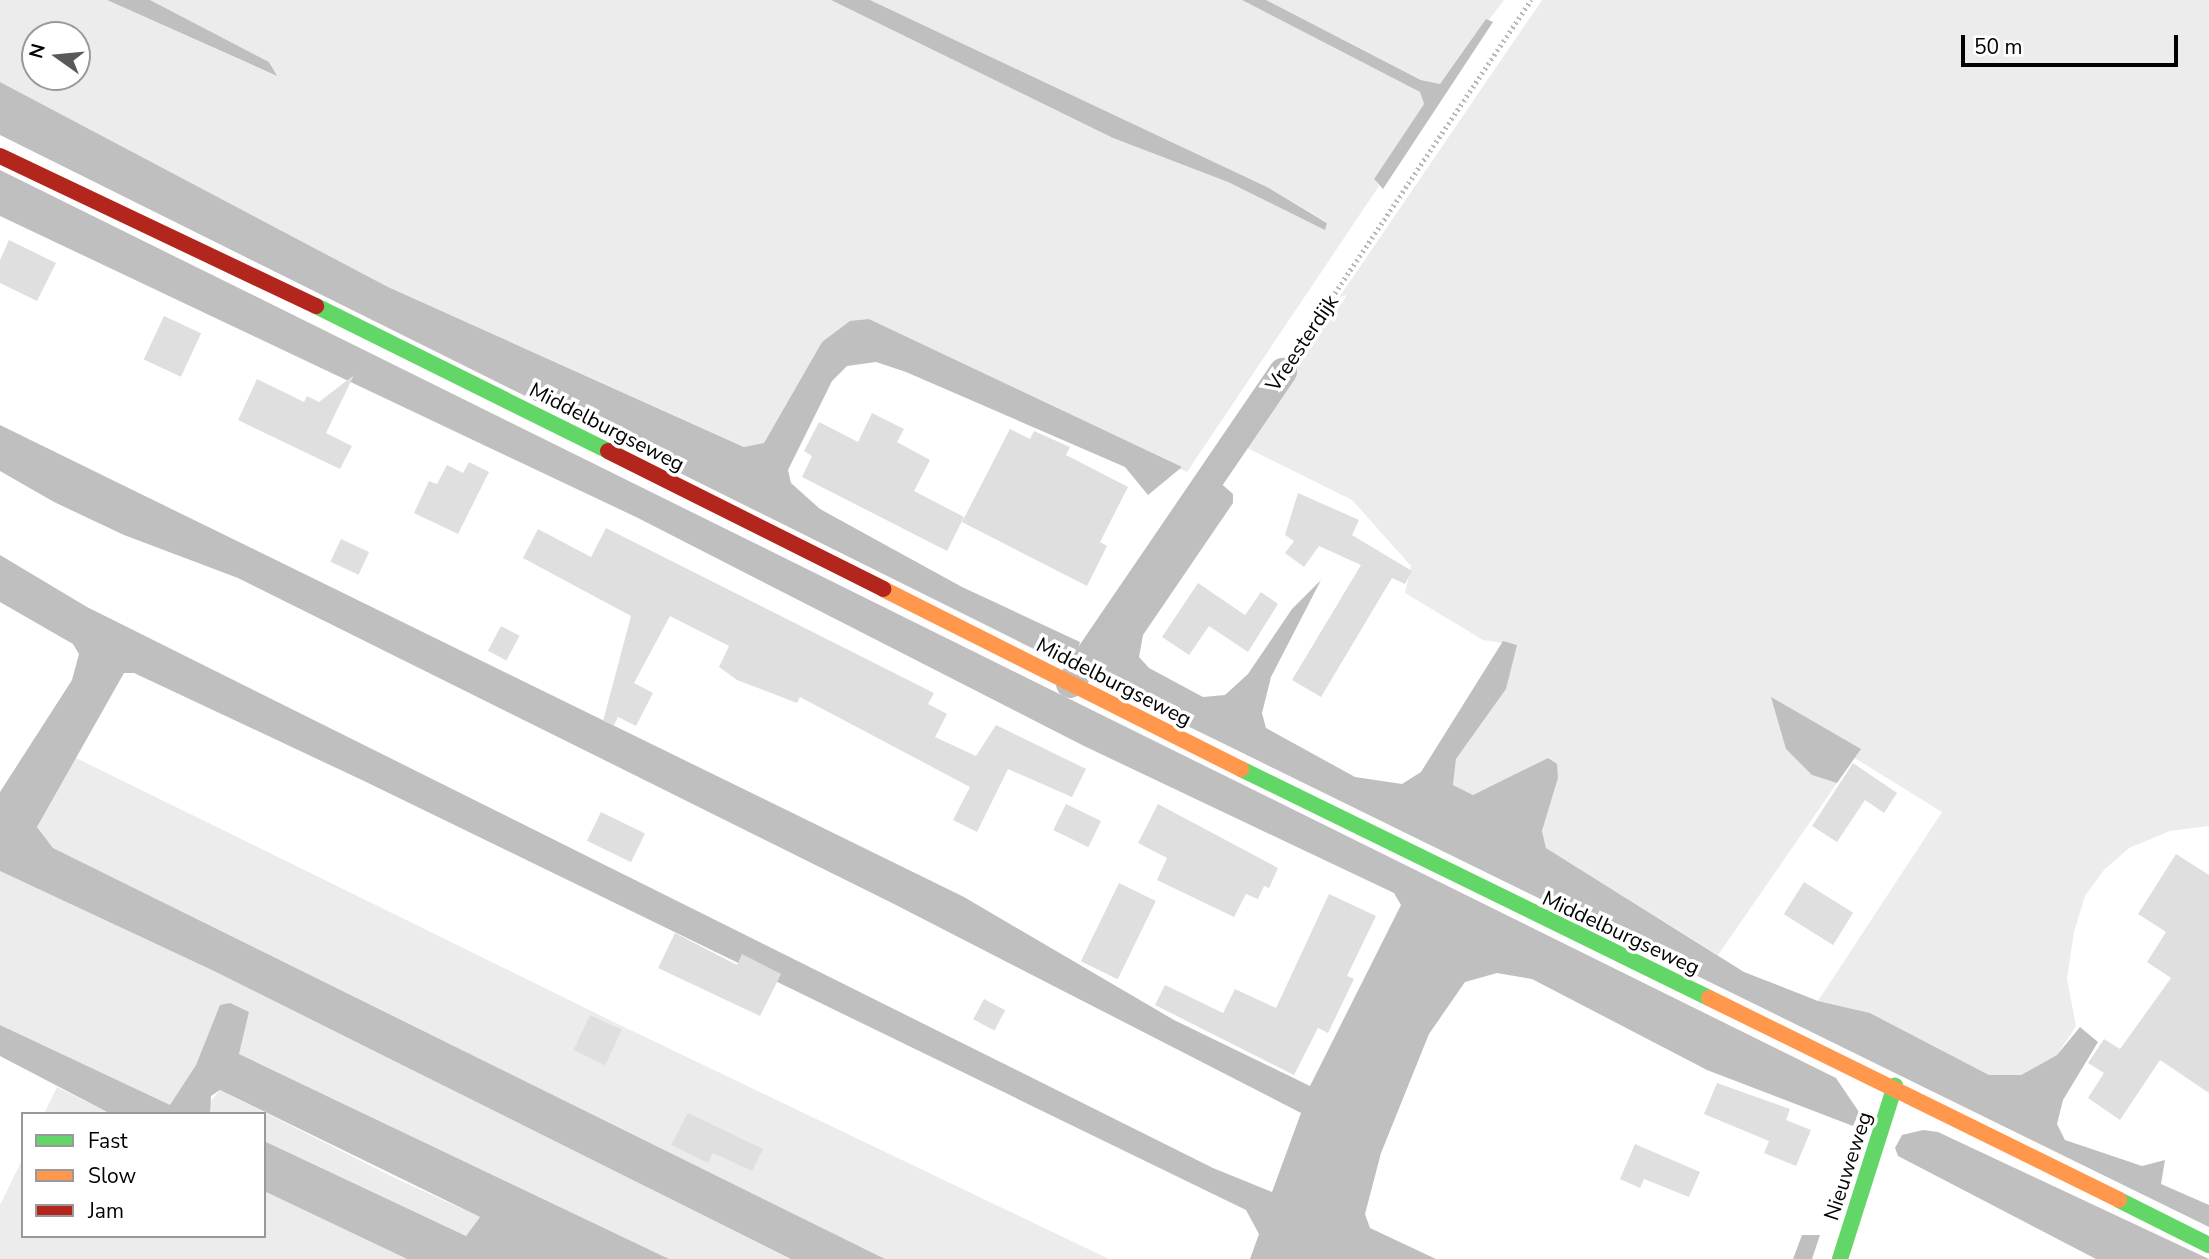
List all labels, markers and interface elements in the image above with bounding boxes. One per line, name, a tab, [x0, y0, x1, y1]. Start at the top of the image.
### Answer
north arrow	[21, 21, 91, 91]
scale bar	[1964, 21, 2181, 65]
text: 50 m	[1974, 33, 2023, 61]
text: N	[23, 41, 52, 61]
street label: Vreesterdijk	[1260, 290, 1344, 396]
street label: Middelburgseweg	[525, 377, 689, 477]
street label: Middelburgseweg	[1032, 632, 1196, 732]
street label: Middelburgseweg	[1538, 886, 1704, 980]
street label: Nieuweweg	[1819, 1108, 1877, 1224]
legend	[21, 1112, 266, 1238]
text: Fast	[88, 1127, 128, 1155]
text: Slow	[88, 1162, 136, 1190]
text: Jam	[88, 1197, 124, 1225]

